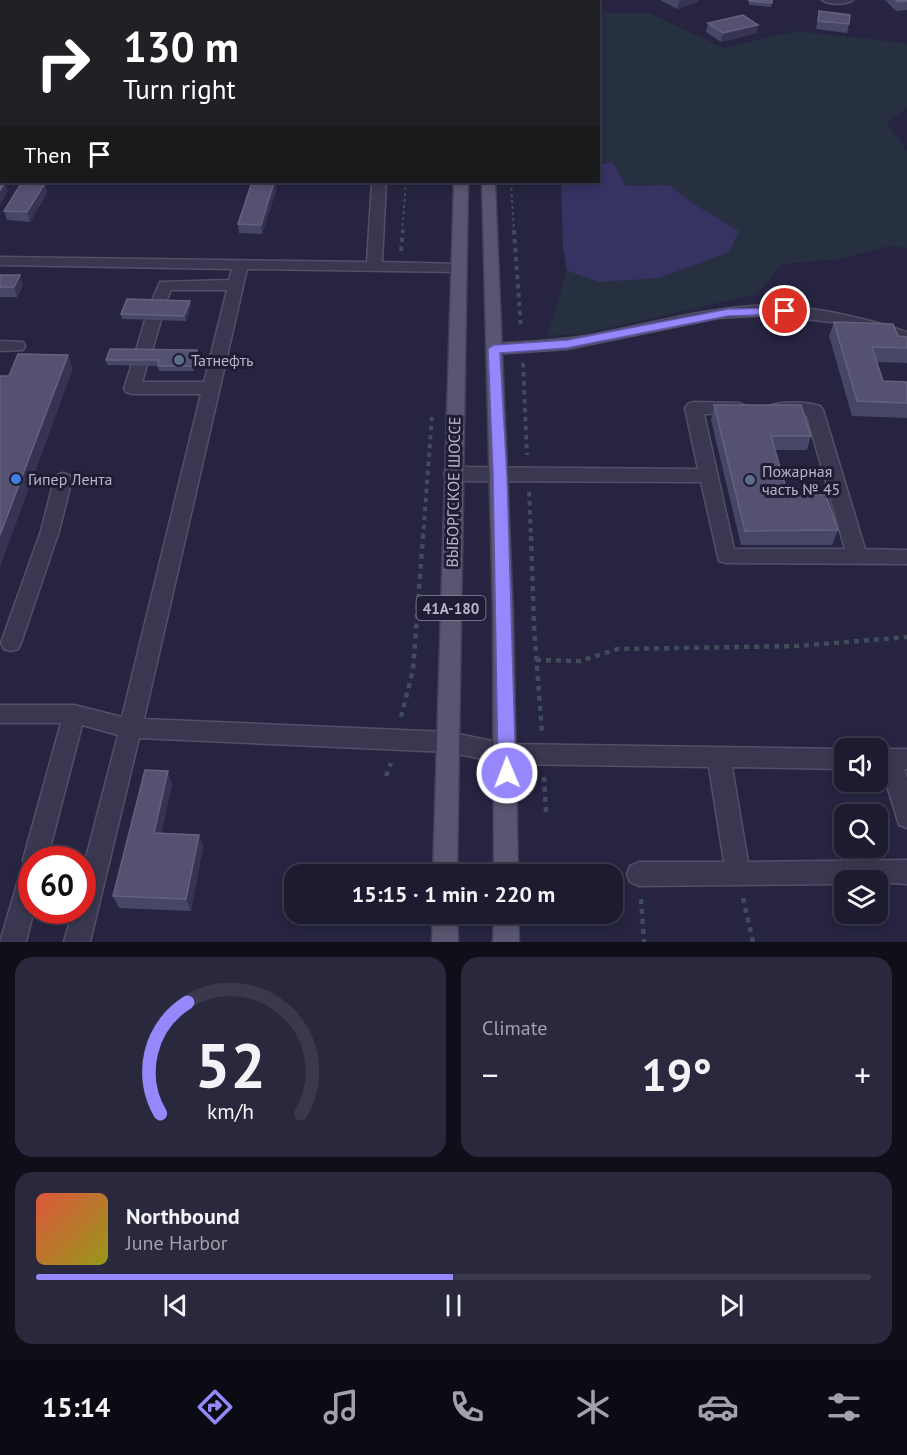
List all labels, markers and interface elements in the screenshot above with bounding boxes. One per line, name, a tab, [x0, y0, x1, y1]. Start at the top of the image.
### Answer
text: 130 m	[123, 19, 239, 74]
icon: right	[24, 24, 102, 102]
text: Turn right	[123, 72, 236, 106]
icon: arrive	[83, 138, 116, 171]
text: Then	[24, 141, 71, 169]
pin	[759, 285, 810, 336]
icon: arrive	[768, 294, 801, 327]
place label: Татнефть	[191, 350, 253, 370]
marker: Татнефть	[172, 353, 186, 367]
street label: ВЫБОРГСКОЕ ШОССЕ	[442, 416, 464, 568]
place label: Пожарная часть № 45	[762, 461, 840, 499]
place label: Гипер Лента	[28, 469, 113, 489]
marker: Гипер Лента	[9, 472, 23, 486]
marker: Пожарная часть № 45	[743, 473, 757, 487]
road number: 41А-180	[416, 596, 486, 620]
map controls	[834, 738, 888, 924]
button: sound	[834, 738, 888, 792]
position arrow	[475, 741, 539, 805]
button: search	[834, 804, 888, 858]
speed limit sign: 60	[18, 846, 96, 924]
button: layers	[834, 870, 888, 924]
text: 15:15 · 1 min · 220 m	[352, 880, 555, 908]
text: Climate	[482, 1015, 548, 1041]
text: 52	[195, 1024, 266, 1105]
text: 19°	[641, 1045, 712, 1103]
text: −	[482, 1053, 499, 1096]
text: +	[854, 1053, 871, 1096]
text: km/h	[207, 1097, 254, 1125]
text: Northbound	[126, 1202, 240, 1230]
text: June Harbor	[126, 1230, 228, 1256]
icon: previous	[159, 1289, 192, 1322]
icon: pause	[437, 1289, 470, 1322]
icon: next	[715, 1289, 748, 1322]
icon: directions	[194, 1386, 236, 1428]
icon: music	[320, 1386, 362, 1428]
icon: phone	[446, 1386, 488, 1428]
icon: climate	[572, 1386, 614, 1428]
icon: car	[697, 1386, 739, 1428]
icon: filters	[823, 1386, 865, 1428]
text: 15:14	[42, 1390, 110, 1424]

